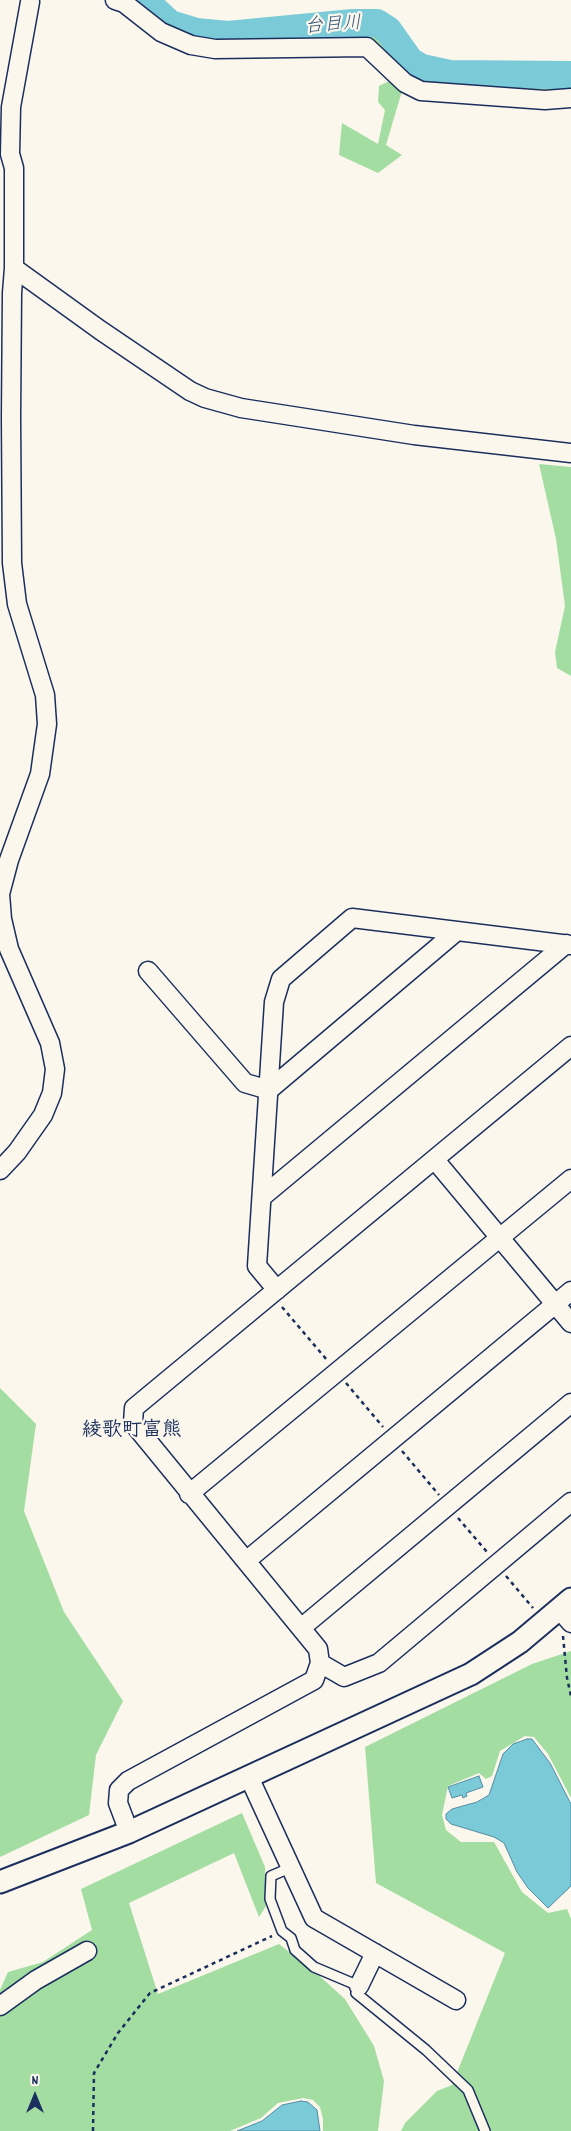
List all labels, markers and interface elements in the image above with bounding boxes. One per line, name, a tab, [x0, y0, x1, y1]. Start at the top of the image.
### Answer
water label: 台目川	[304, 14, 362, 40]
district label: 綾歌町富熊	[82, 1420, 182, 1444]
north arrow	[10, 2071, 60, 2121]
text: N	[32, 2071, 38, 2091]

